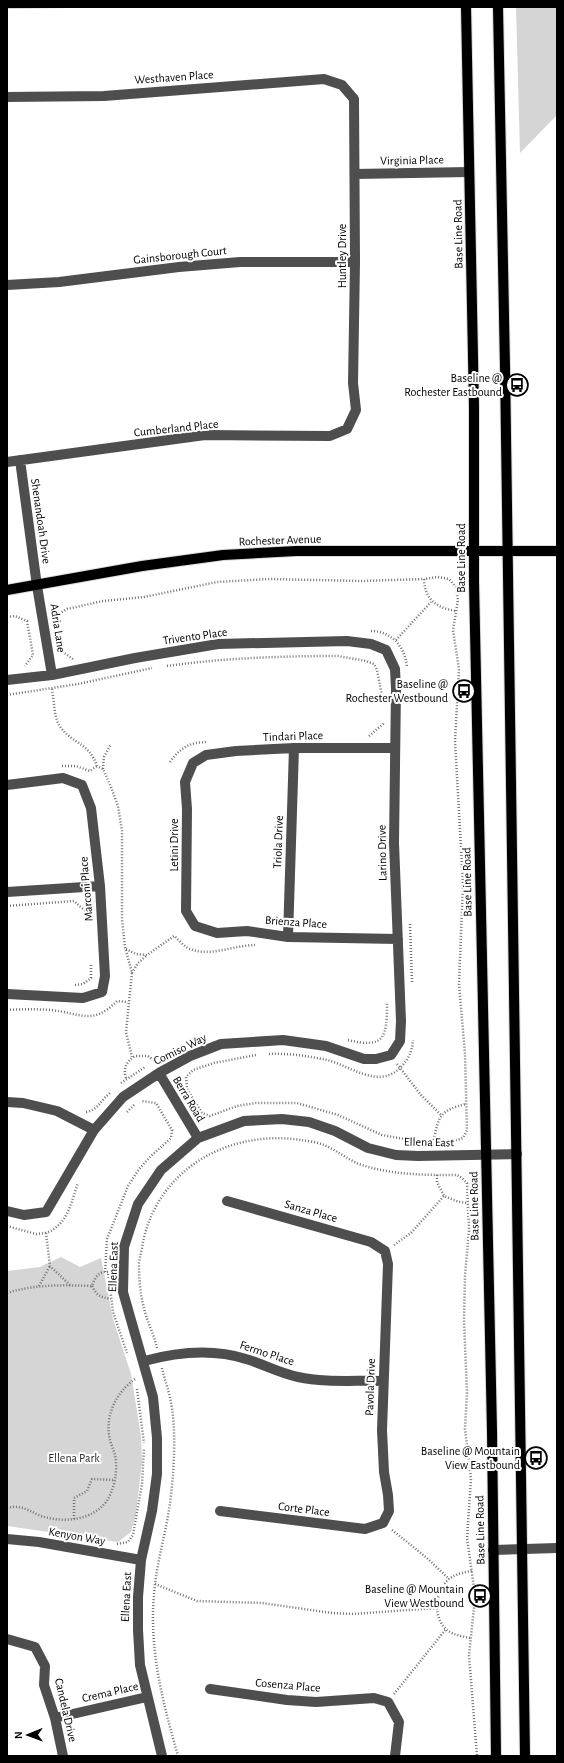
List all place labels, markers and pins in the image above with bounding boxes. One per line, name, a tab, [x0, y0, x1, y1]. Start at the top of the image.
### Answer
place label: Baseline @ Rochester Eastbound	[404, 372, 502, 398]
bus stop icon: Baseline @ Rochester Eastbound	[504, 372, 530, 398]
place label: Baseline @ Rochester Westbound	[346, 678, 448, 704]
bus stop icon: Baseline @ Rochester Westbound	[451, 678, 477, 704]
place label: Baseline @ Mountain View Eastbound	[421, 1445, 520, 1471]
bus stop icon: Baseline @ Mountain View Eastbound	[523, 1445, 549, 1471]
place label: Baseline @ Mountain View Westbound	[365, 1583, 464, 1609]
bus stop icon: Baseline @ Mountain View Westbound	[467, 1583, 493, 1609]

